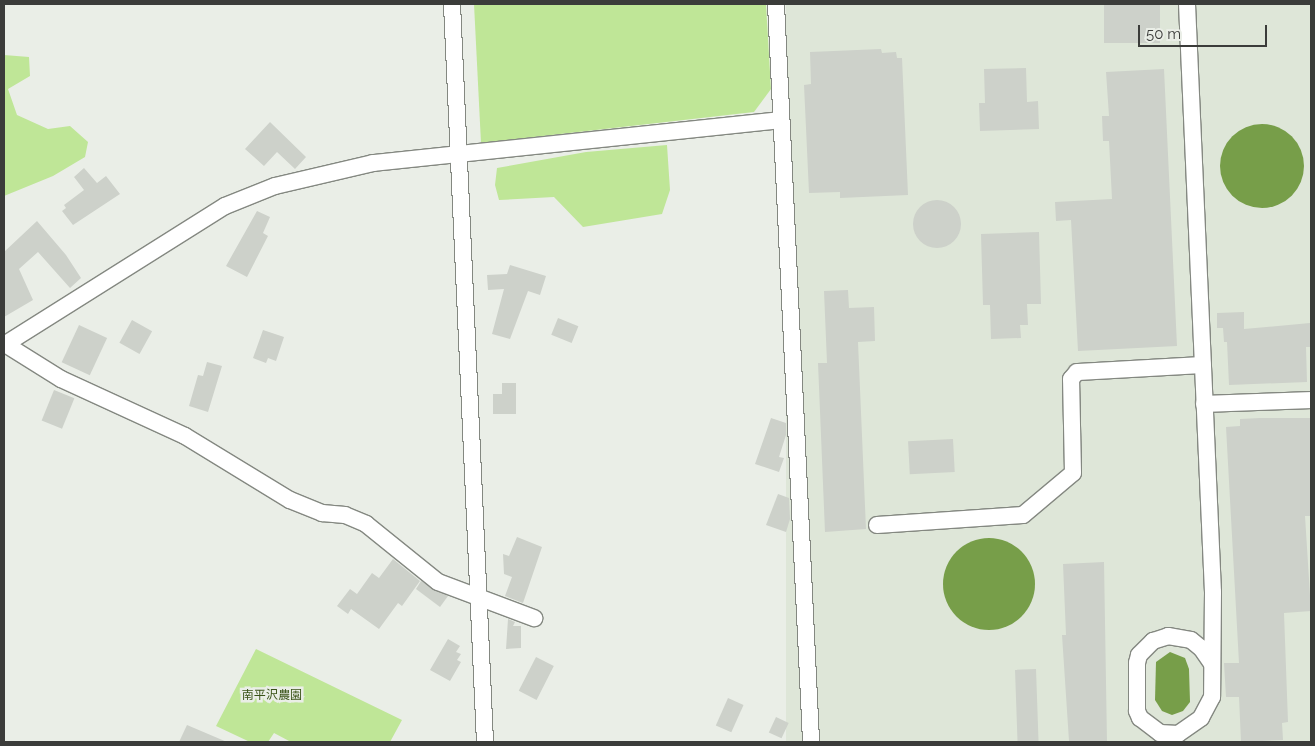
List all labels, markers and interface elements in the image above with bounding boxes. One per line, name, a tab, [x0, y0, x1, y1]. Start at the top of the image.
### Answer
scale bar	[1140, 15, 1269, 47]
text: 50 m	[1146, 25, 1181, 43]
park label: 南平沢農園	[242, 689, 302, 703]

